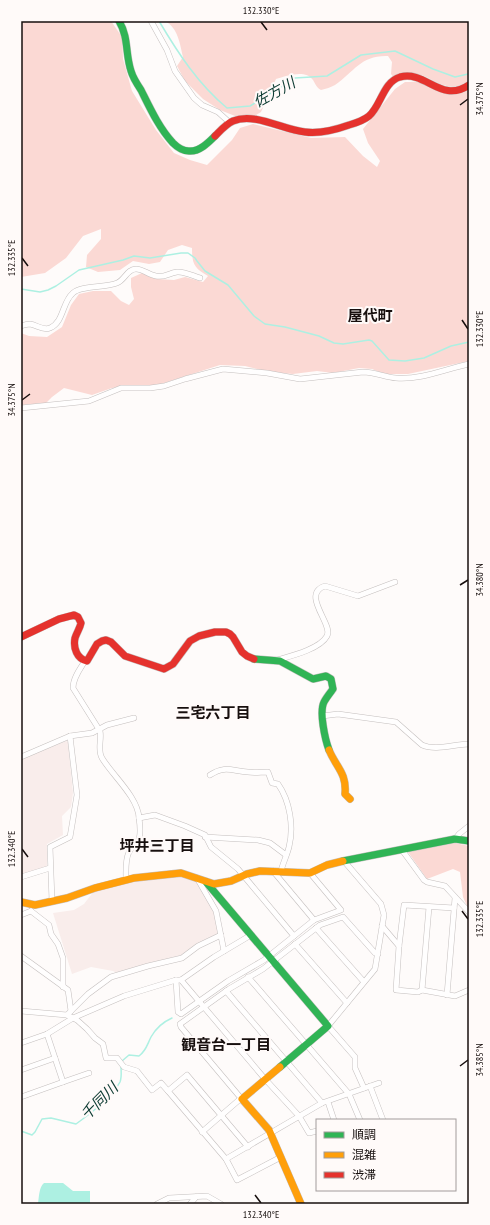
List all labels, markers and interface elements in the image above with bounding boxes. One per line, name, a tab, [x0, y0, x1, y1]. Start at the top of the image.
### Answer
text: 132.330°E	[243, 4, 279, 17]
water label: 佐方川	[250, 72, 300, 111]
text: 34.375°N	[473, 82, 486, 116]
text: 132.335°E	[5, 240, 18, 276]
district label: 屋代町	[347, 306, 393, 325]
text: 132.330°E	[473, 311, 486, 347]
text: 34.375°N	[5, 383, 18, 417]
text: 34.380°N	[473, 563, 486, 597]
district label: 三宅六丁目	[175, 703, 251, 722]
text: 132.340°E	[5, 831, 18, 867]
district label: 坪井三丁目	[119, 836, 195, 855]
text: 132.335°E	[473, 901, 486, 937]
district label: 観音台一丁目	[181, 1035, 271, 1054]
text: 34.385°N	[473, 1043, 486, 1077]
water label: 千同川	[76, 1077, 123, 1124]
legend	[316, 1119, 456, 1191]
text: 順調	[352, 1127, 376, 1142]
text: 混雑	[352, 1147, 376, 1162]
text: 渋滞	[352, 1167, 376, 1182]
text: 132.340°E	[243, 1208, 279, 1221]

